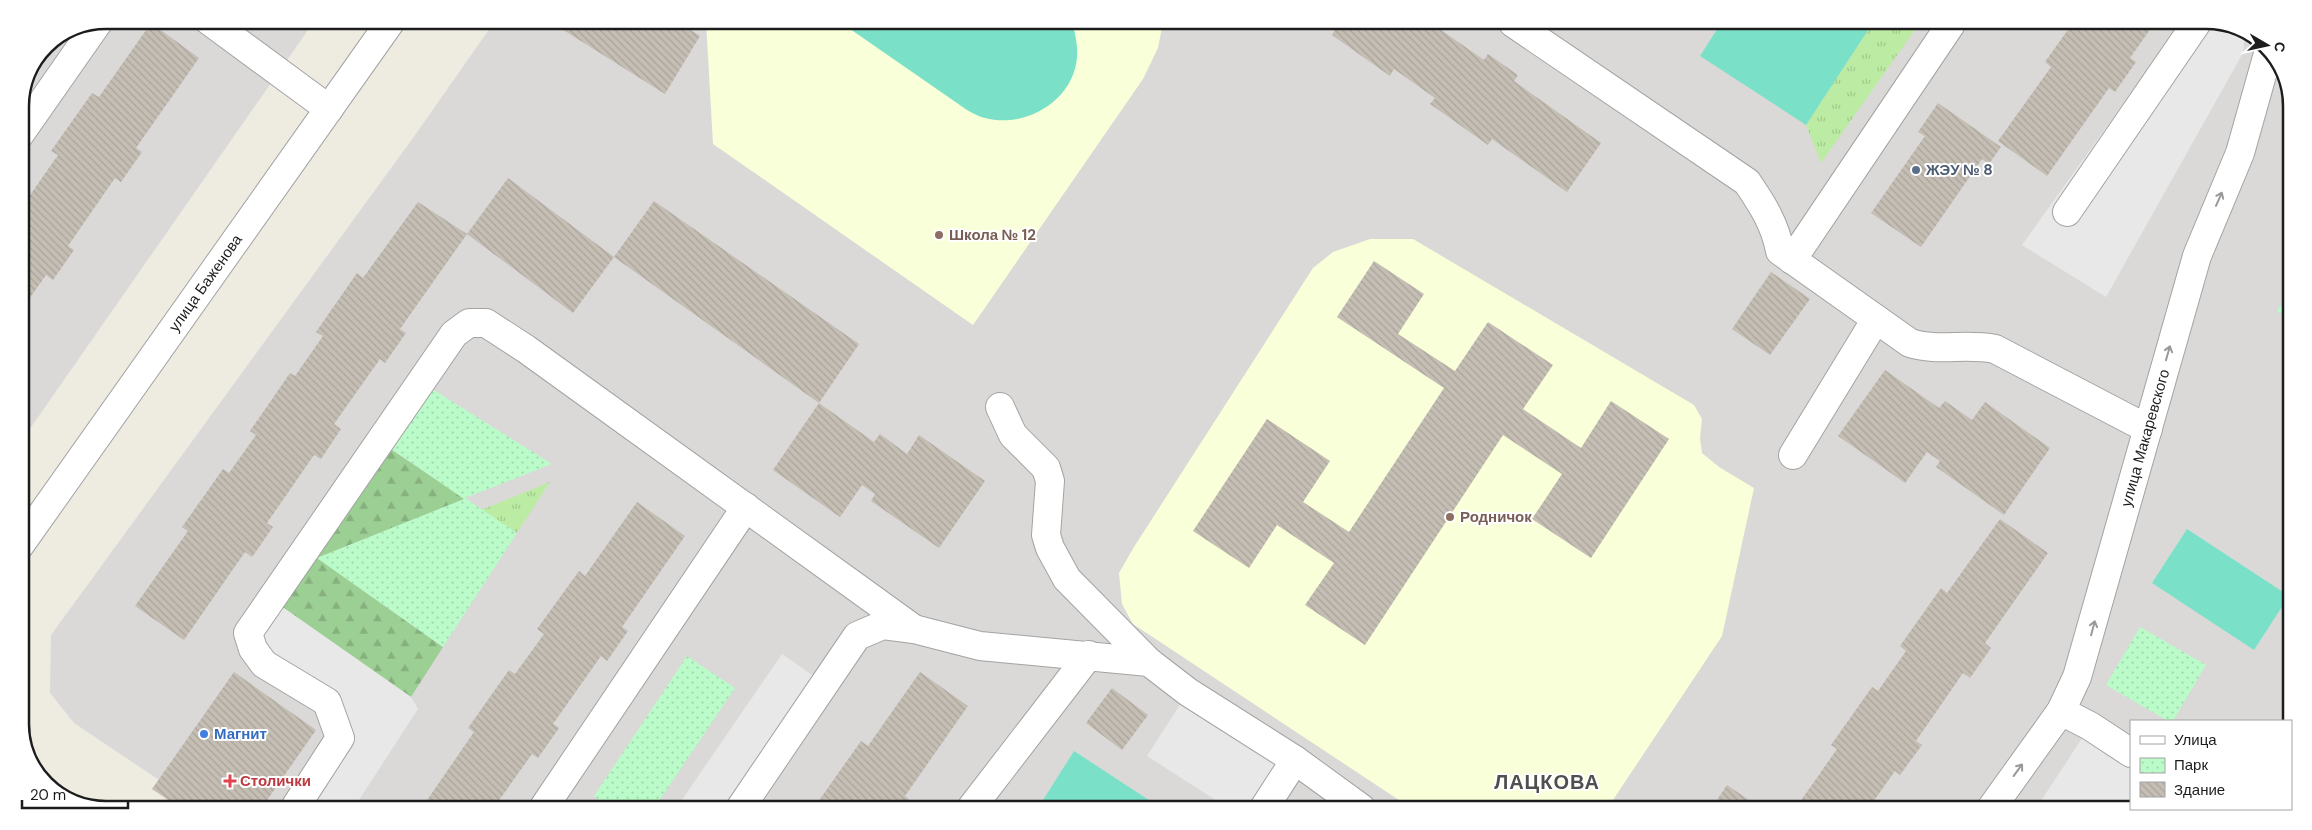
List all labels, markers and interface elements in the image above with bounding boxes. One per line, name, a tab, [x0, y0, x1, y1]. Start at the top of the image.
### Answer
north arrow	[2242, 20, 2292, 70]
text: С	[2270, 41, 2290, 53]
place label: ЖЭУ № 8	[1925, 160, 1993, 180]
marker: ЖЭУ № 8	[1910, 164, 1922, 176]
one-way arrow	[2215, 192, 2225, 207]
place label: Школа № 12	[949, 225, 1036, 245]
marker: Школа № 12	[933, 229, 945, 241]
street label: улица Баженова	[164, 230, 247, 336]
one-way arrow	[2164, 345, 2174, 361]
street label: улица Макаревского	[2116, 367, 2174, 509]
place label: Родничок	[1460, 507, 1532, 527]
marker: Родничок	[1444, 511, 1456, 523]
one-way arrow	[2088, 620, 2098, 636]
legend	[2130, 720, 2292, 810]
place label: Магнит	[214, 724, 267, 744]
marker: Магнит	[198, 728, 210, 740]
text: Улица	[2174, 730, 2217, 750]
text: Парк	[2174, 755, 2208, 775]
one-way arrow	[2013, 763, 2023, 777]
district label: ЛАЦКОВА	[1494, 769, 1600, 795]
place label: Столички	[240, 771, 311, 791]
marker: Столички	[224, 775, 236, 787]
scale bar	[22, 778, 129, 810]
text: Здание	[2174, 780, 2225, 800]
text: 20 m	[30, 785, 66, 805]

